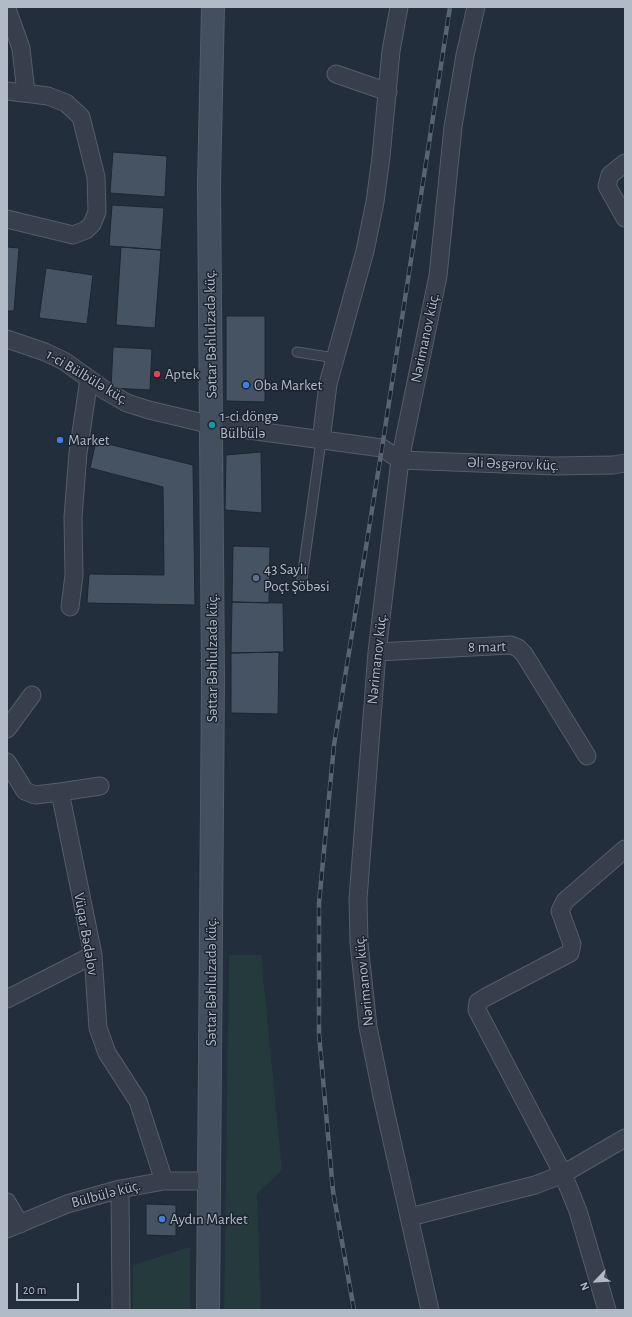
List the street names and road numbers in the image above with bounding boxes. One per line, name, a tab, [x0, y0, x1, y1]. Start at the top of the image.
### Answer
street label: Səttar Bəhlulzadə küç.	[201, 270, 221, 398]
street label: Nərimanov küç.	[407, 292, 443, 384]
street label: 1-ci Bülbülə küç.	[43, 345, 131, 409]
street label: Əli Əsgərov küç.	[467, 453, 559, 475]
street label: Səttar Bəhlulzadə küç.	[203, 594, 221, 722]
street label: Nərimanov küç.	[363, 613, 391, 705]
street label: 8 mart	[468, 638, 506, 656]
street label: Vüqar Bədəlov	[70, 891, 102, 977]
street label: Səttar Bəhlulzadə küç.	[202, 918, 220, 1046]
street label: Nərimanov küç.	[350, 935, 378, 1027]
street label: Bülbülə küç.	[69, 1176, 143, 1212]

